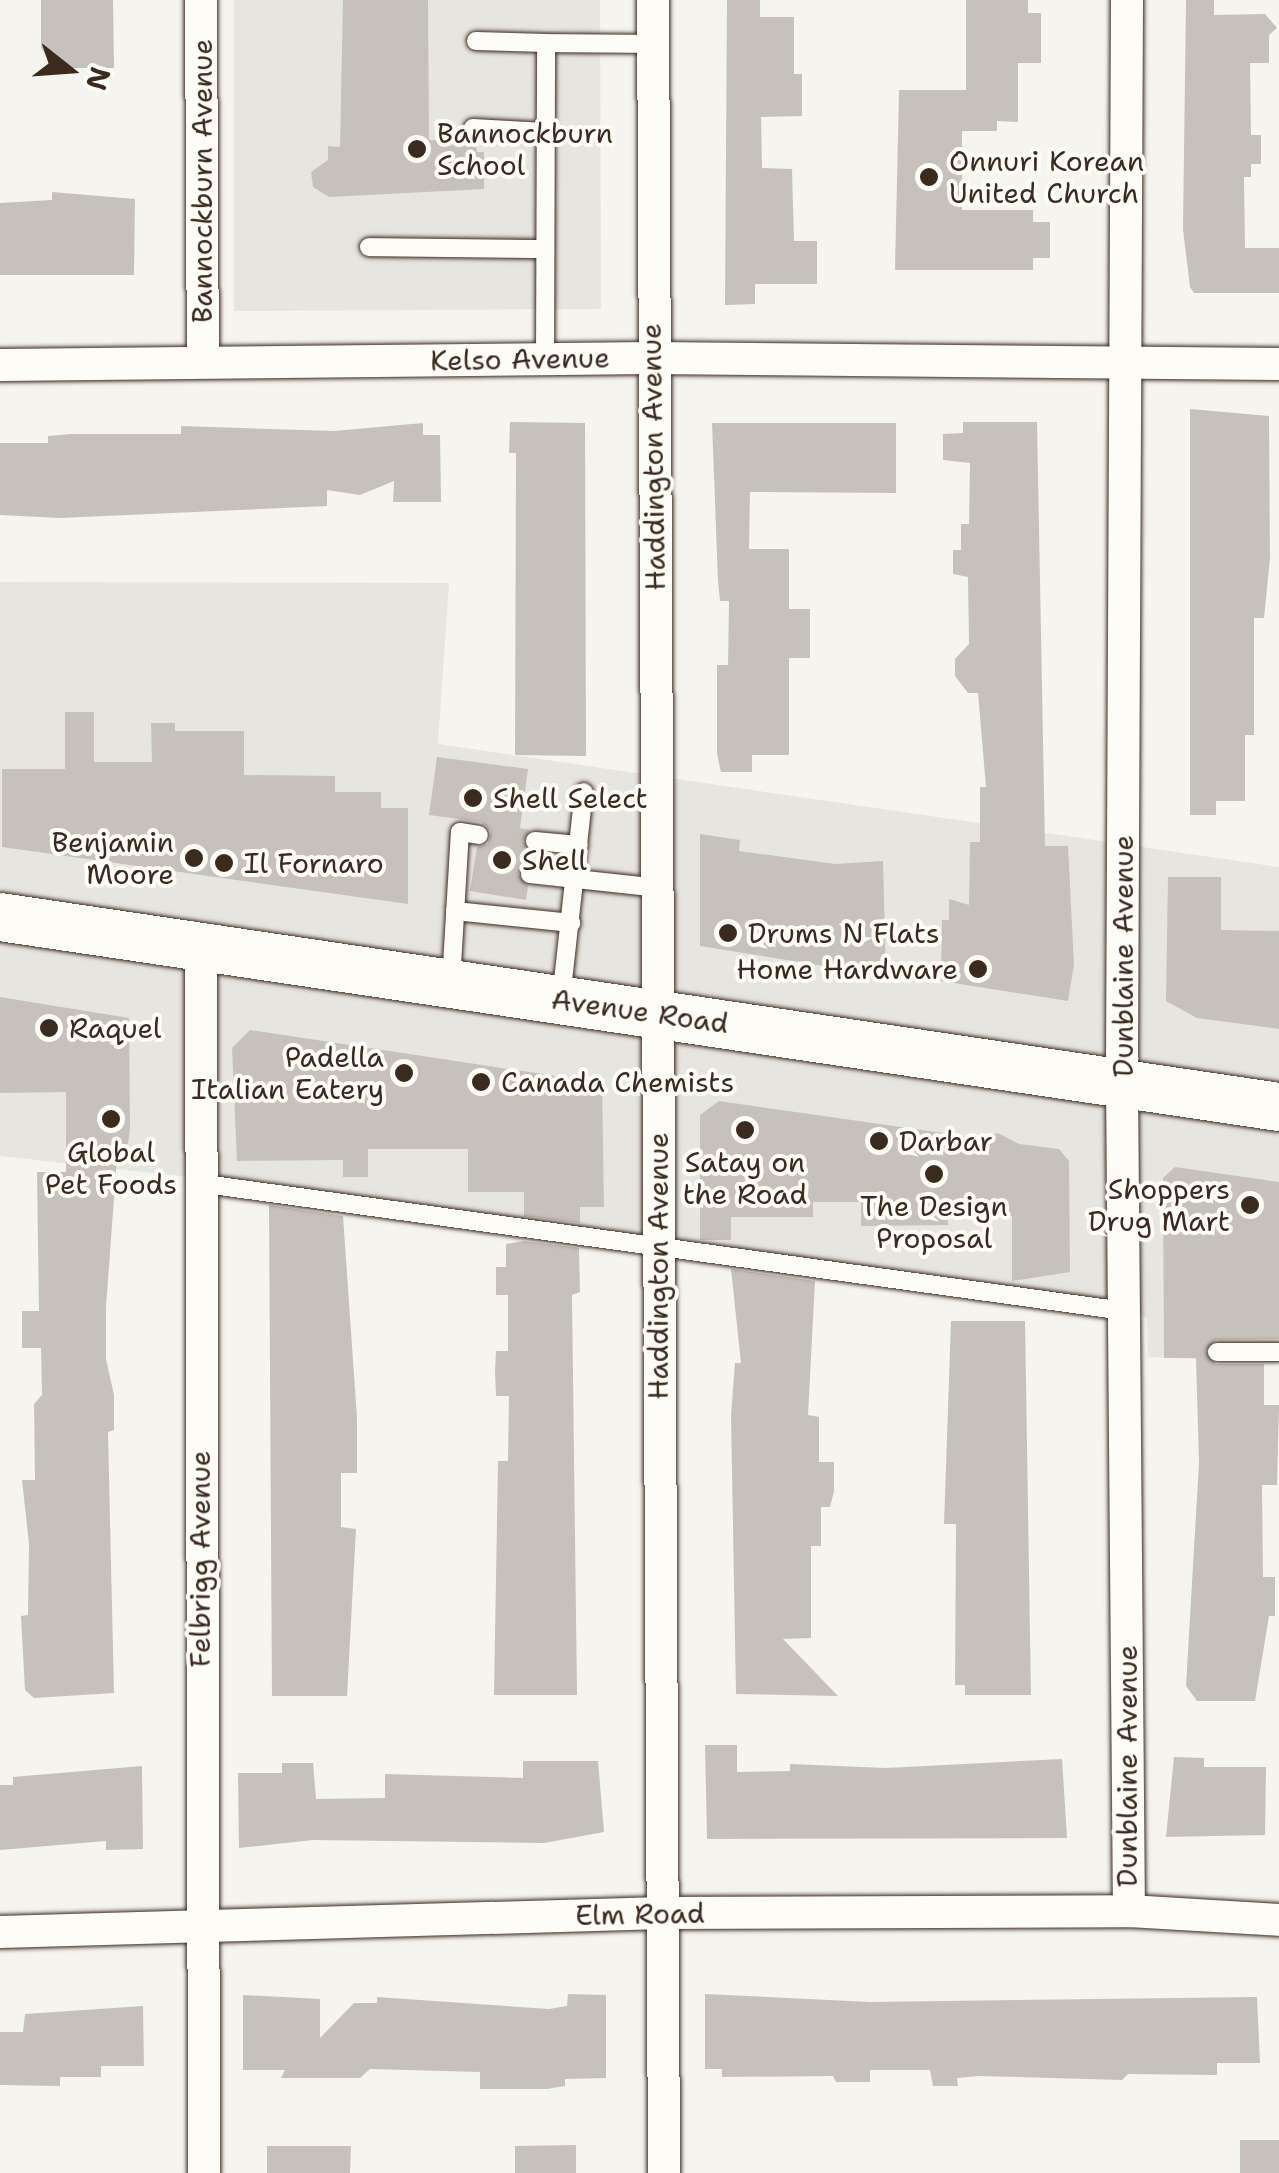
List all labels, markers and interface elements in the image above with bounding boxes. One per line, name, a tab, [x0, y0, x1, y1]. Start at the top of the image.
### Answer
north arrow	[20, 20, 120, 120]
street label: Bannockburn Avenue	[185, 39, 219, 323]
text: N	[77, 63, 120, 95]
place label: Bannockburn School	[437, 116, 613, 182]
marker: Bannockburn School	[406, 138, 428, 160]
place label: Onnuri Korean United Church	[949, 144, 1144, 210]
marker: Onnuri Korean United Church	[918, 166, 940, 188]
street label: Haddington Avenue	[634, 323, 672, 591]
street label: Kelso Avenue	[430, 341, 610, 377]
place label: Shell Select	[493, 781, 648, 815]
marker: Shell Select	[462, 787, 484, 809]
place label: Benjamin Moore	[52, 825, 174, 891]
street label: Dunblaine Avenue	[1106, 835, 1140, 1077]
place label: Shell	[522, 843, 587, 877]
place label: Il Fornaro	[244, 846, 384, 880]
marker: Benjamin Moore	[183, 847, 205, 869]
marker: Shell	[491, 849, 513, 871]
marker: Il Fornaro	[213, 852, 235, 874]
place label: Drums N Flats	[748, 916, 940, 950]
marker: Drums N Flats	[717, 922, 739, 944]
place label: Home Hardware	[736, 952, 958, 986]
marker: Home Hardware	[967, 958, 989, 980]
street label: Avenue Road	[549, 982, 731, 1040]
place label: Raquel	[69, 1011, 162, 1045]
marker: Raquel	[38, 1017, 60, 1039]
place label: Padella Italian Eatery	[191, 1040, 384, 1106]
marker: Padella Italian Eatery	[393, 1062, 415, 1084]
place label: Canada Chemists	[501, 1065, 734, 1099]
marker: Canada Chemists	[470, 1071, 492, 1093]
marker: Global Pet Foods	[100, 1108, 122, 1130]
marker: Satay on the Road	[734, 1119, 756, 1141]
place label: Darbar	[899, 1124, 993, 1158]
marker: Darbar	[868, 1130, 890, 1152]
street label: Haddington Avenue	[641, 1132, 675, 1400]
place label: Global Pet Foods	[45, 1135, 177, 1201]
place label: Satay on the Road	[683, 1145, 807, 1211]
marker: The Design Proposal	[923, 1163, 945, 1185]
place label: Shoppers Drug Mart	[1088, 1172, 1230, 1238]
place label: The Design Proposal	[860, 1189, 1008, 1255]
marker: Shoppers Drug Mart	[1239, 1194, 1261, 1216]
street label: Felbrigg Avenue	[183, 1450, 217, 1668]
street label: Dunblaine Avenue	[1110, 1645, 1144, 1887]
street label: Elm Road	[575, 1896, 705, 1932]

